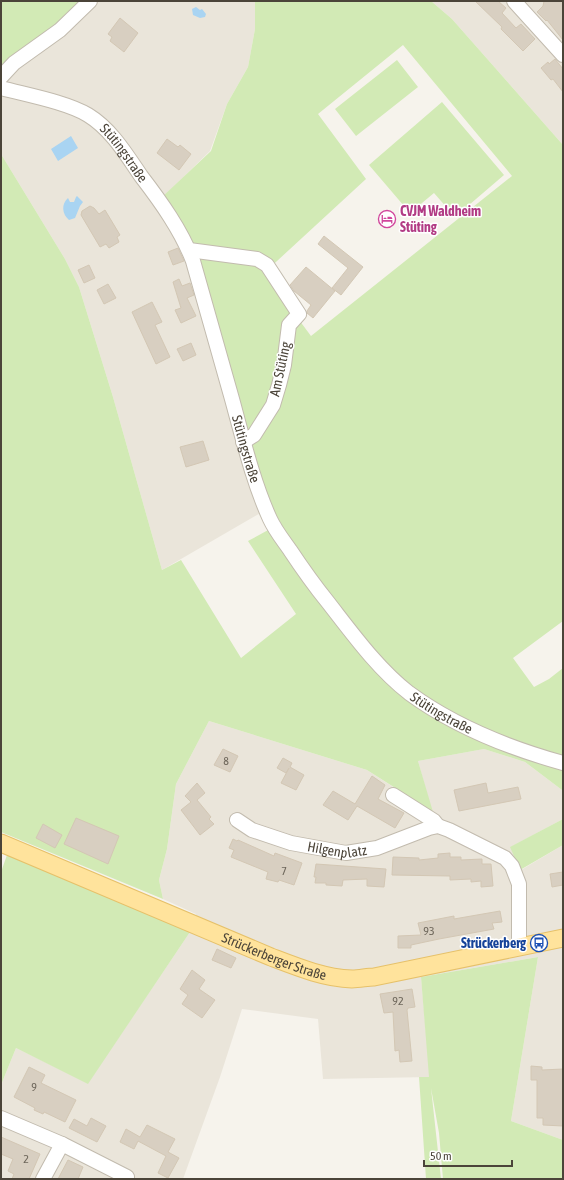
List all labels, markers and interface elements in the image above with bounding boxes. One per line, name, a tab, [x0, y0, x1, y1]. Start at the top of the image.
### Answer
street label: Stütingstraße	[97, 120, 151, 185]
place label: CVJM Waldheim Stüting	[400, 203, 481, 235]
hotel icon: CVJM Waldheim Stüting	[377, 209, 397, 229]
street label: Am Stüting	[266, 340, 294, 398]
street label: Stütingstraße	[229, 413, 263, 485]
street label: Stütingstraße	[407, 689, 475, 737]
house number: 8	[223, 754, 229, 768]
street label: Hilgenplatz	[306, 838, 368, 861]
house number: 7	[281, 864, 287, 878]
house number: 93	[423, 924, 435, 938]
street label: Strückerberger Straße	[220, 929, 328, 983]
bus stop icon: Strückerberg	[529, 933, 549, 953]
place label: Strückerberg	[461, 935, 527, 951]
house number: 92	[392, 994, 404, 1008]
house number: 9	[31, 1080, 37, 1094]
scale bar	[424, 1142, 512, 1168]
text: 50 m	[430, 1149, 452, 1163]
house number: 2	[23, 1152, 29, 1166]

